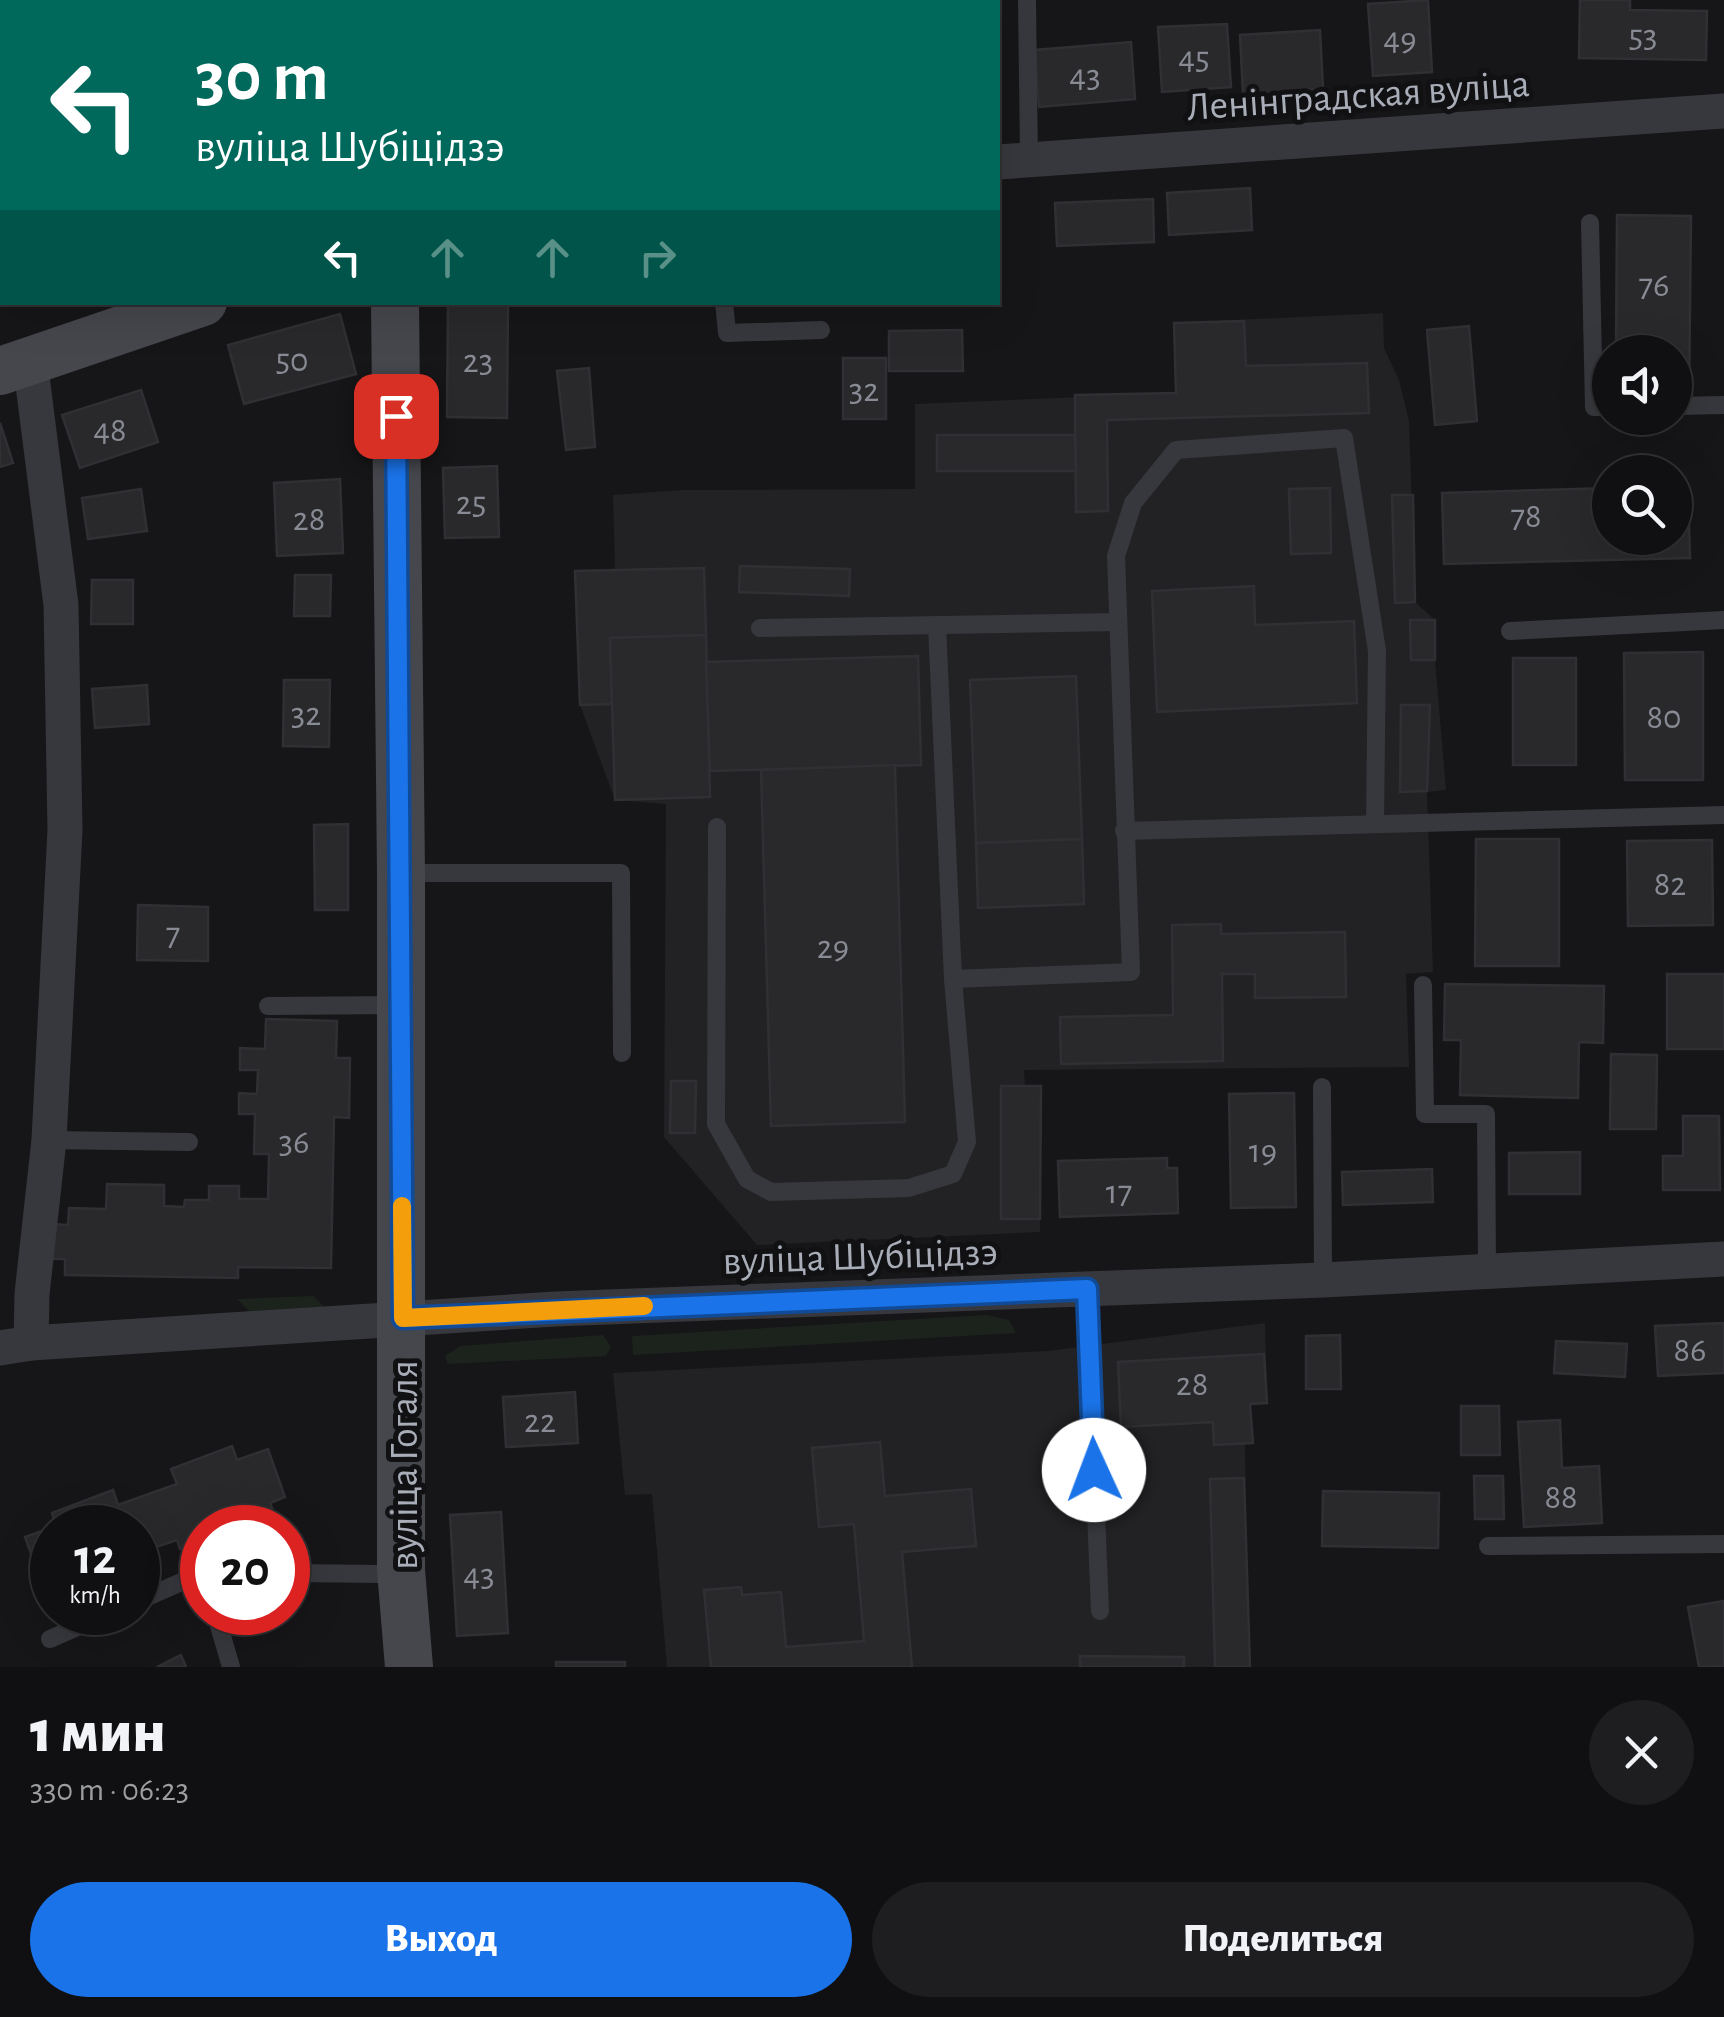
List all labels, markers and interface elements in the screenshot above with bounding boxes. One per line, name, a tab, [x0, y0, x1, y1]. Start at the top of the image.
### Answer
house number: 53	[1628, 19, 1658, 54]
house number: 49	[1383, 22, 1417, 57]
icon: left	[30, 40, 160, 170]
house number: 45	[1178, 41, 1210, 76]
text: 30 m	[195, 43, 329, 113]
house number: 43	[1069, 59, 1101, 94]
street label: Ленінградская вуліца	[1185, 64, 1531, 128]
text: вуліца Шубіцідзэ	[195, 125, 504, 170]
icon: left	[315, 230, 370, 285]
icon: ahead	[420, 230, 475, 285]
icon: ahead	[525, 230, 580, 285]
icon: right	[630, 230, 685, 285]
house number: 76	[1638, 268, 1670, 303]
map controls	[1592, 335, 1692, 555]
button: sound	[1592, 335, 1692, 435]
house number: 50	[275, 343, 309, 378]
house number: 23	[463, 344, 493, 379]
house number: 32	[849, 373, 879, 408]
pin	[354, 374, 439, 459]
icon: arrive	[369, 389, 424, 444]
house number: 48	[93, 413, 127, 448]
button: search	[1592, 455, 1692, 555]
house number: 25	[456, 486, 486, 521]
house number: 78	[1510, 499, 1542, 534]
house number: 28	[293, 502, 325, 537]
house number: 32	[291, 697, 321, 732]
house number: 80	[1646, 700, 1682, 735]
house number: 82	[1654, 867, 1686, 902]
house number: 7	[166, 917, 180, 952]
house number: 29	[817, 930, 849, 965]
house number: 36	[279, 1125, 309, 1160]
house number: 19	[1249, 1134, 1277, 1169]
house number: 17	[1106, 1175, 1132, 1210]
street label: вуліца Шубіцідзэ	[722, 1232, 998, 1282]
house number: 86	[1673, 1333, 1707, 1368]
street label: вуліца Гогаля	[385, 1360, 425, 1570]
house number: 28	[1176, 1367, 1208, 1402]
house number: 22	[524, 1404, 556, 1439]
position arrow	[1042, 1418, 1146, 1522]
house number: 88	[1544, 1480, 1578, 1515]
speed limit sign: 20	[180, 1505, 310, 1635]
text: 12	[74, 1533, 116, 1583]
house number: 43	[463, 1558, 495, 1593]
text: km/h	[69, 1583, 121, 1608]
button: close	[1589, 1700, 1694, 1805]
text: 1 мин	[30, 1703, 166, 1763]
text: 330 m · 06:23	[30, 1774, 189, 1806]
button: Выход	[30, 1882, 852, 1997]
button: Поделиться	[872, 1882, 1694, 1997]

